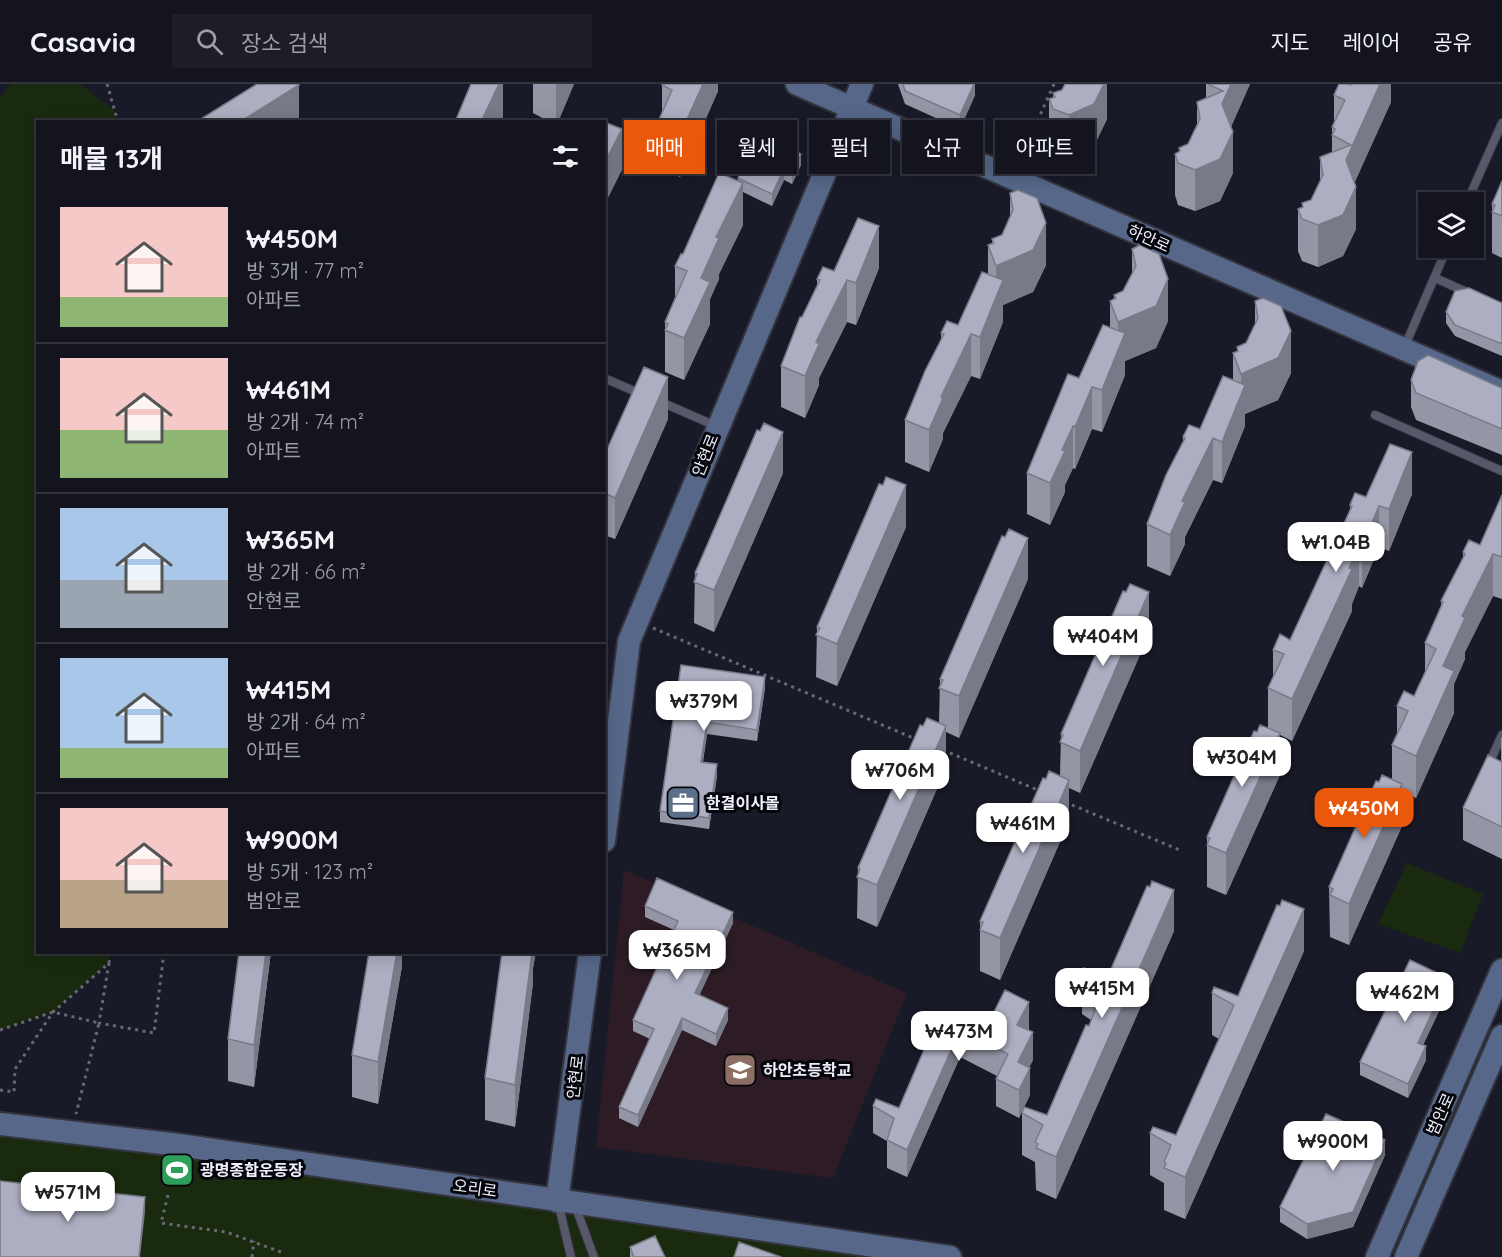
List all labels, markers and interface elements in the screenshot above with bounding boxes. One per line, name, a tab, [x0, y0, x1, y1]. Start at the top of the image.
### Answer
search box	[172, 14, 592, 68]
text: Casavia	[30, 24, 136, 59]
icon: search	[193, 25, 226, 58]
text: 장소 검색	[241, 29, 328, 57]
text: 지도	[1271, 29, 1309, 55]
text: 레이어	[1342, 29, 1400, 55]
text: 공유	[1433, 29, 1472, 55]
chip: 매매	[624, 120, 705, 174]
chip: 월세	[717, 120, 797, 174]
chip: 필터	[809, 120, 890, 174]
chip: 신규	[902, 120, 983, 174]
chip: 아파트	[995, 120, 1095, 174]
icon: filters	[549, 140, 582, 173]
text: 매물 13개	[60, 142, 163, 175]
map controls	[1418, 192, 1484, 258]
button: layers	[1418, 192, 1484, 258]
street label: 하안로	[1125, 220, 1173, 256]
text: ₩450M	[246, 222, 338, 255]
icon: home	[108, 231, 180, 303]
text: 방 3개 · 77 m²	[246, 258, 364, 283]
text: 아파트	[246, 287, 301, 312]
text: ₩461M	[246, 373, 331, 406]
icon: home	[108, 382, 180, 454]
text: 방 2개 · 74 m²	[246, 409, 364, 434]
street label: 안현로	[687, 431, 723, 479]
text: 아파트	[246, 438, 301, 463]
pin: ₩1.04B	[1287, 522, 1385, 573]
text: ₩365M	[246, 523, 335, 556]
text: ₩1.04B	[1302, 529, 1370, 554]
icon: home	[108, 532, 180, 604]
text: 방 2개 · 66 m²	[246, 559, 366, 584]
text: 안현로	[246, 588, 301, 613]
pin: ₩404M	[1061, 616, 1145, 667]
text: ₩404M	[1067, 623, 1139, 648]
text: ₩415M	[246, 673, 331, 706]
pin: ₩379M	[662, 681, 746, 732]
icon: home	[108, 682, 180, 754]
text: ₩379M	[670, 688, 738, 713]
text: 방 2개 · 64 m²	[246, 709, 366, 734]
pin: ₩304M	[1200, 737, 1284, 788]
text: 아파트	[246, 738, 301, 763]
text: ₩304M	[1207, 744, 1277, 769]
pin: ₩706M	[858, 750, 942, 801]
text: ₩706M	[865, 757, 935, 782]
office icon: 한결이사몰	[665, 785, 701, 821]
pin: ₩450M	[1322, 788, 1406, 839]
place label: 한결이사몰	[706, 793, 780, 813]
text: ₩450M	[1329, 795, 1399, 820]
pin: ₩461M	[981, 803, 1065, 854]
text: ₩461M	[990, 810, 1056, 835]
text: ₩900M	[246, 823, 339, 856]
icon: home	[108, 832, 180, 904]
text: 방 5개 · 123 m²	[246, 859, 373, 884]
text: 범안로	[246, 888, 301, 913]
pin: ₩365M	[635, 930, 719, 981]
text: ₩365M	[643, 937, 711, 962]
pin: ₩415M	[1060, 968, 1144, 1019]
pin: ₩462M	[1363, 972, 1447, 1023]
text: ₩415M	[1069, 975, 1135, 1000]
text: ₩462M	[1370, 979, 1440, 1004]
pin: ₩473M	[917, 1011, 1001, 1062]
text: ₩473M	[925, 1018, 993, 1043]
school or university icon: 하안초등학교	[722, 1052, 758, 1088]
street label: 안현로	[562, 1054, 588, 1100]
place label: 하안초등학교	[763, 1060, 852, 1080]
street label: 범안로	[1422, 1090, 1458, 1138]
pin: ₩900M	[1291, 1121, 1375, 1172]
text: ₩900M	[1297, 1128, 1369, 1153]
sports icon: 광명종합운동장	[159, 1152, 195, 1188]
place label: 광명종합운동장	[200, 1160, 303, 1180]
pin: ₩571M	[26, 1172, 110, 1223]
street label: 오리로	[452, 1175, 499, 1201]
text: ₩571M	[35, 1179, 101, 1204]

